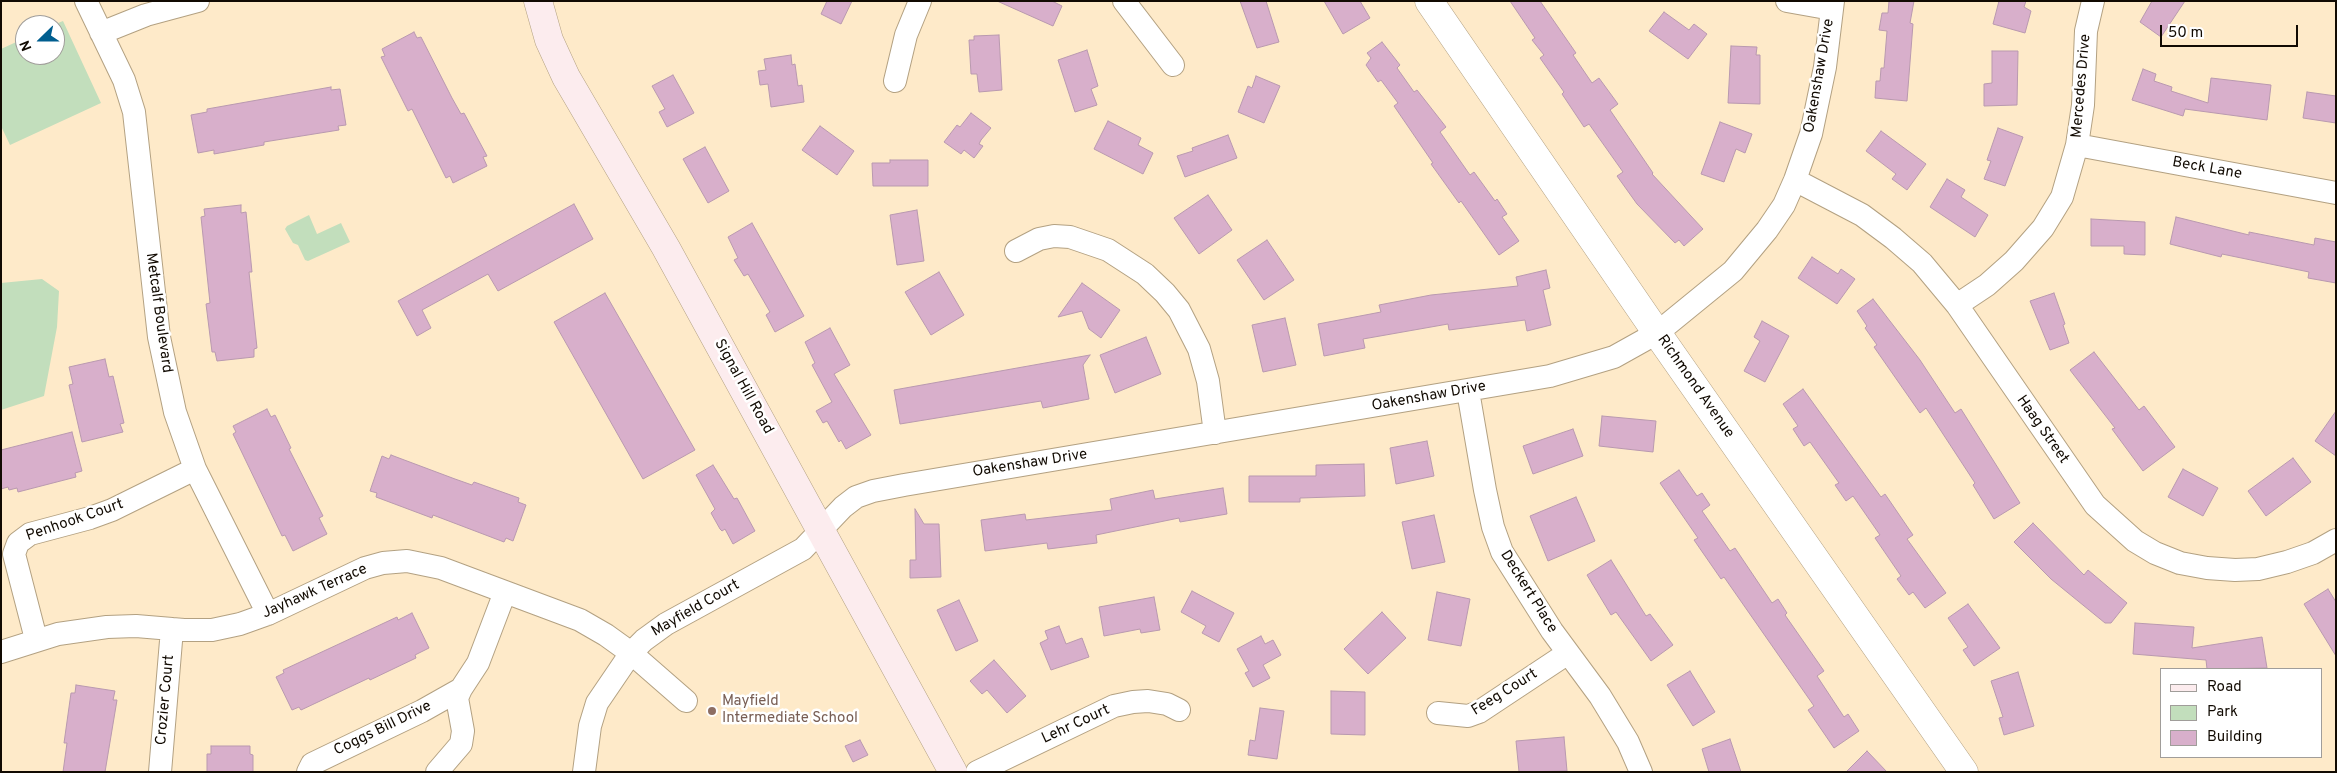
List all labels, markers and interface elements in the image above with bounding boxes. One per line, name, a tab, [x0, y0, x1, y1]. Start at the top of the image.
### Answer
north arrow	[15, 15, 65, 65]
scale bar	[2162, 15, 2300, 47]
street label: Oakenshaw Drive	[1801, 17, 1839, 135]
text: 50 m	[2168, 24, 2203, 43]
street label: Mercedes Drive	[2068, 33, 2096, 139]
text: N	[17, 38, 36, 53]
street label: Beck Lane	[2171, 154, 2243, 184]
street label: Metcalf Boulevard	[141, 252, 175, 374]
street label: Richmond Avenue	[1653, 332, 1737, 442]
street label: Signal Hill Road	[710, 336, 776, 438]
street label: Oakenshaw Drive	[1370, 378, 1488, 416]
street label: Haag Street	[2012, 392, 2072, 468]
street label: Oakenshaw Drive	[971, 446, 1089, 482]
street label: Penhook Court	[24, 496, 126, 546]
street label: Deckert Place	[1495, 547, 1561, 637]
street label: Jayhawk Terrace	[260, 561, 370, 623]
street label: Mayfield Court	[649, 577, 743, 641]
street label: Crozier Court	[153, 654, 179, 746]
street label: Feeg Court	[1469, 666, 1541, 720]
legend	[2160, 668, 2322, 758]
text: Road	[2207, 678, 2242, 697]
place label: Mayfield Intermediate School	[722, 693, 858, 728]
street label: Coggs Bill Drive	[331, 698, 435, 760]
street label: Lehr Court	[1039, 701, 1113, 749]
text: Park	[2207, 703, 2238, 722]
marker: Mayfield Intermediate School	[706, 705, 718, 717]
text: Building	[2207, 728, 2262, 747]

